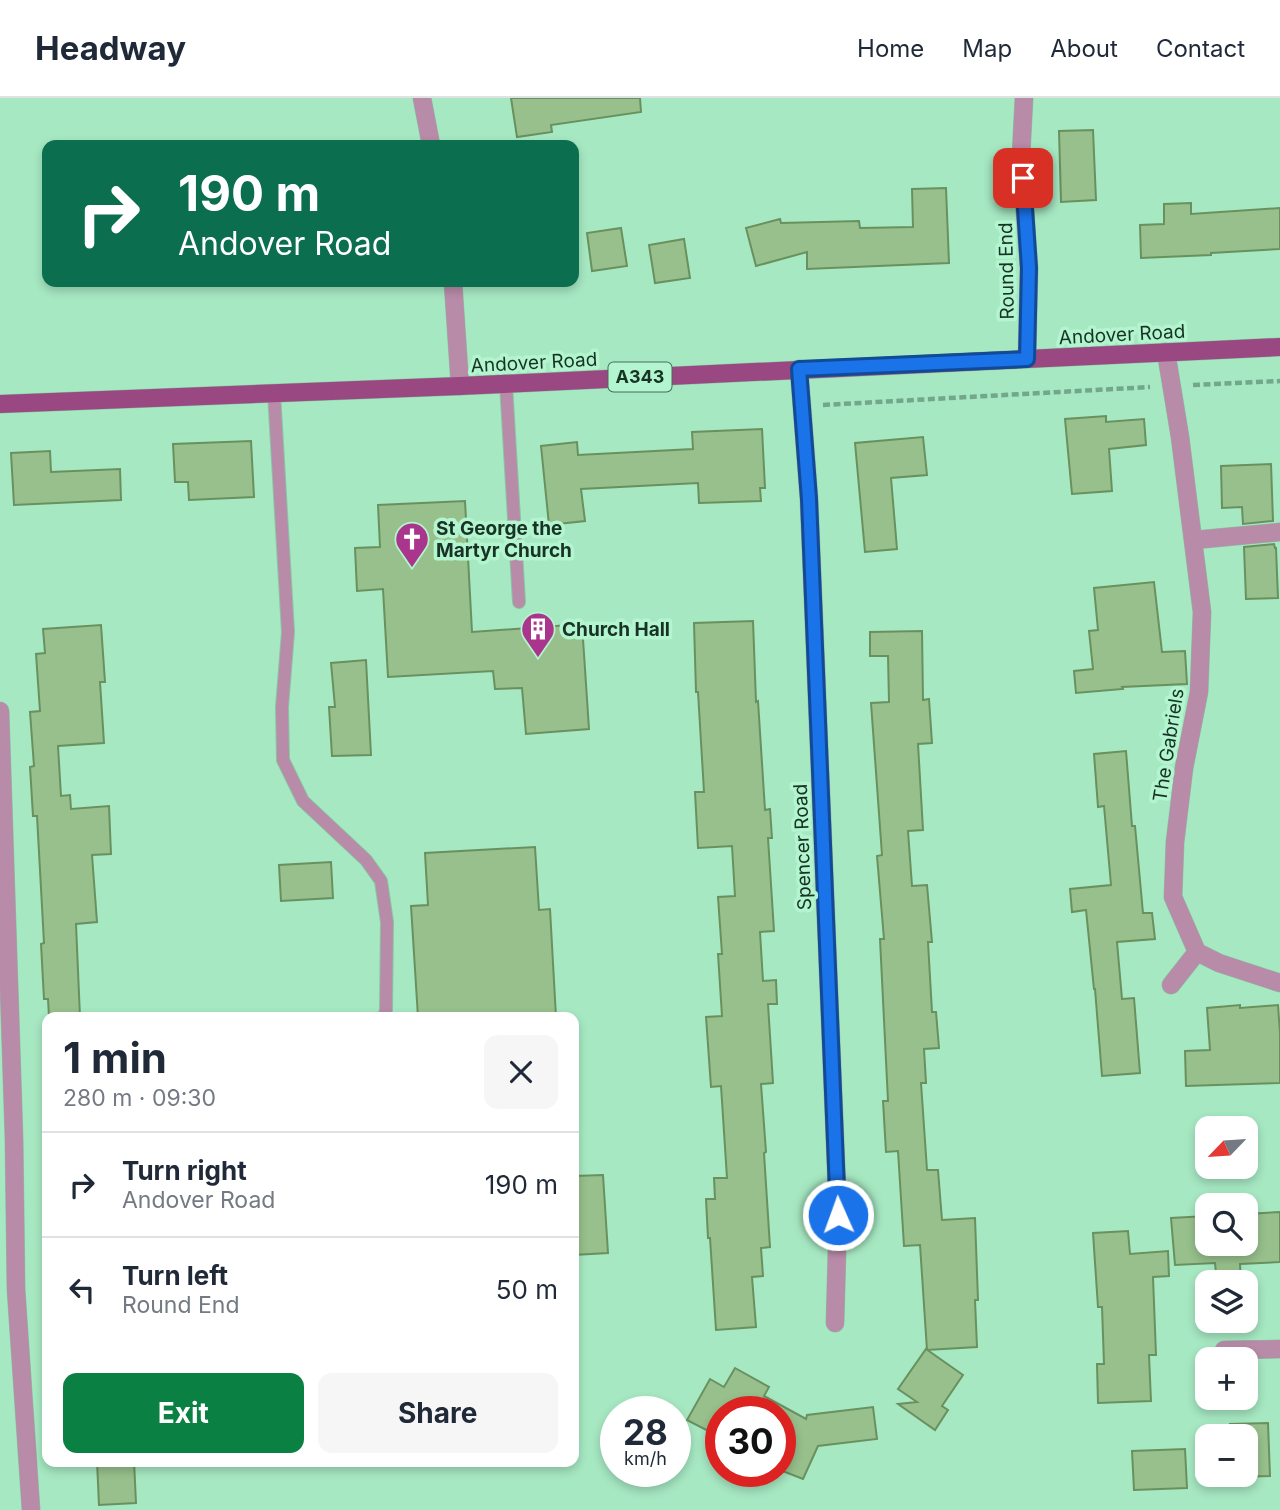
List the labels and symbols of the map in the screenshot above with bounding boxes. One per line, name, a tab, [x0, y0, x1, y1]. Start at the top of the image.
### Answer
pin	[993, 148, 1053, 208]
street label: Round End	[994, 222, 1019, 320]
street label: Andover Road	[1058, 320, 1186, 349]
street label: Andover Road	[470, 348, 598, 377]
road number: A343	[608, 362, 672, 391]
place label: St George the Martyr Church	[436, 517, 572, 562]
church icon: St George the Martyr Church	[393, 520, 431, 569]
building icon: Church Hall	[519, 610, 557, 659]
place label: Church Hall	[562, 618, 670, 641]
street label: The Gabriels	[1148, 687, 1189, 803]
street label: Spencer Road	[789, 783, 816, 911]
north arrow	[1195, 1116, 1258, 1180]
position arrow	[801, 1178, 875, 1252]
speed limit sign: 30	[705, 1396, 796, 1487]

